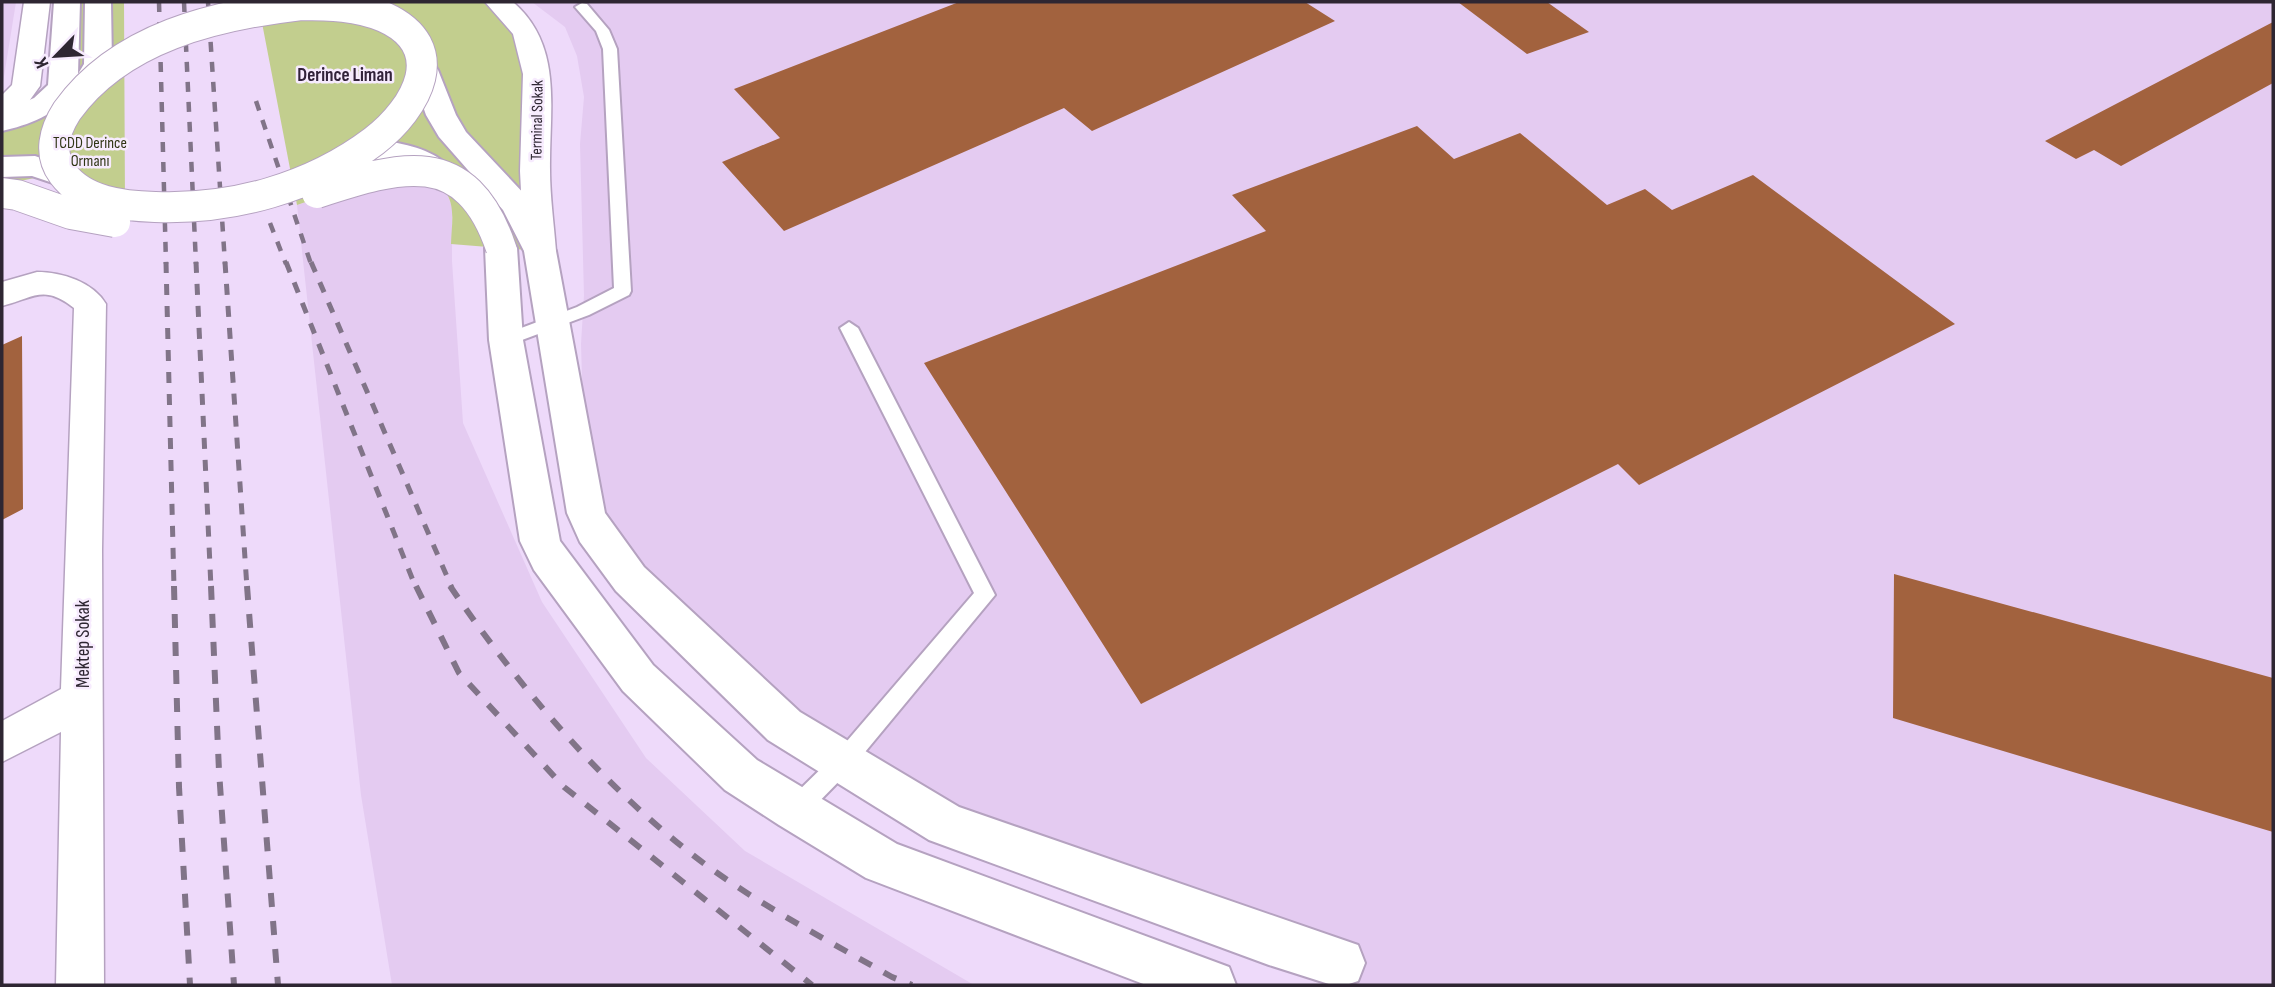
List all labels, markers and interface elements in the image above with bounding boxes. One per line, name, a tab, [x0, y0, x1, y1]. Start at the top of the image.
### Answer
north arrow	[21, 21, 91, 91]
text: K	[29, 53, 54, 72]
district label: Derince Liman	[297, 64, 393, 87]
street label: Terminal Sokak	[527, 80, 548, 160]
park label: TCDD Derince Ormanı	[53, 134, 127, 171]
street label: Mektep Sokak	[72, 599, 95, 688]

